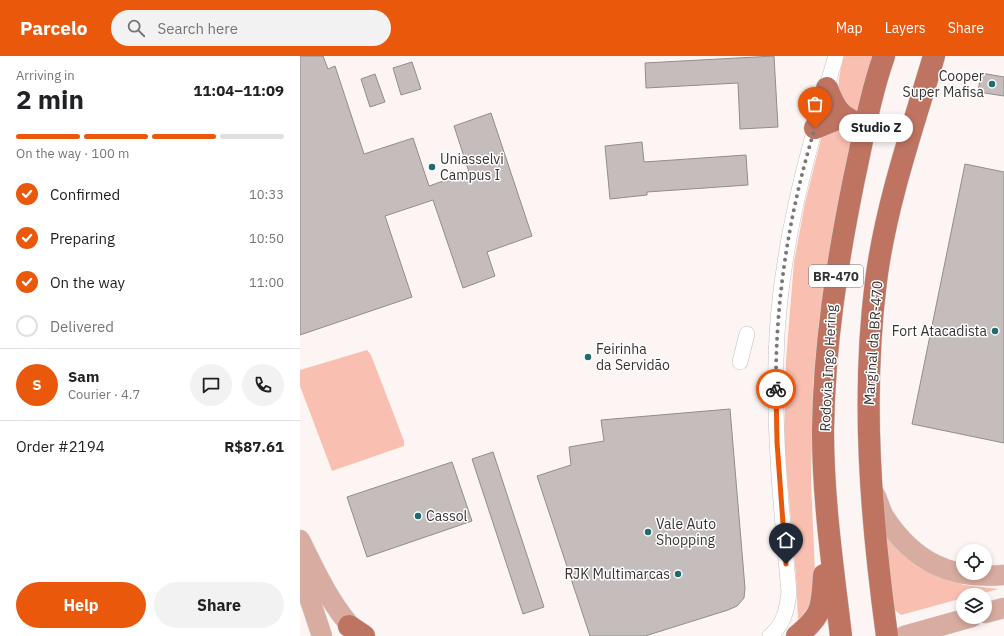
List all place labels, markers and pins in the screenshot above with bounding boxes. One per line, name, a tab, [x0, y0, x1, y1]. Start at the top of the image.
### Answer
place label: Cooper Super Mafisa	[903, 67, 985, 101]
marker: Cooper Super Mafisa	[987, 79, 997, 89]
pin	[798, 87, 832, 128]
callout: Studio Z	[839, 114, 913, 142]
place label: Uniasselvi Campus I	[440, 150, 504, 184]
marker: Uniasselvi Campus I	[427, 162, 437, 172]
place label: Fort Atacadista	[892, 322, 988, 340]
marker: Fort Atacadista	[990, 326, 1000, 336]
place label: Feirinha da Servidão	[596, 340, 670, 374]
marker: Feirinha da Servidão	[583, 352, 593, 362]
place label: Cassol	[426, 507, 468, 525]
marker: Cassol	[413, 511, 423, 521]
place label: Vale Auto Shopping	[656, 515, 716, 549]
pin	[769, 523, 803, 564]
marker: Vale Auto Shopping	[643, 527, 653, 537]
place label: RJK Multimarcas	[564, 565, 670, 583]
marker: RJK Multimarcas	[673, 569, 683, 579]

